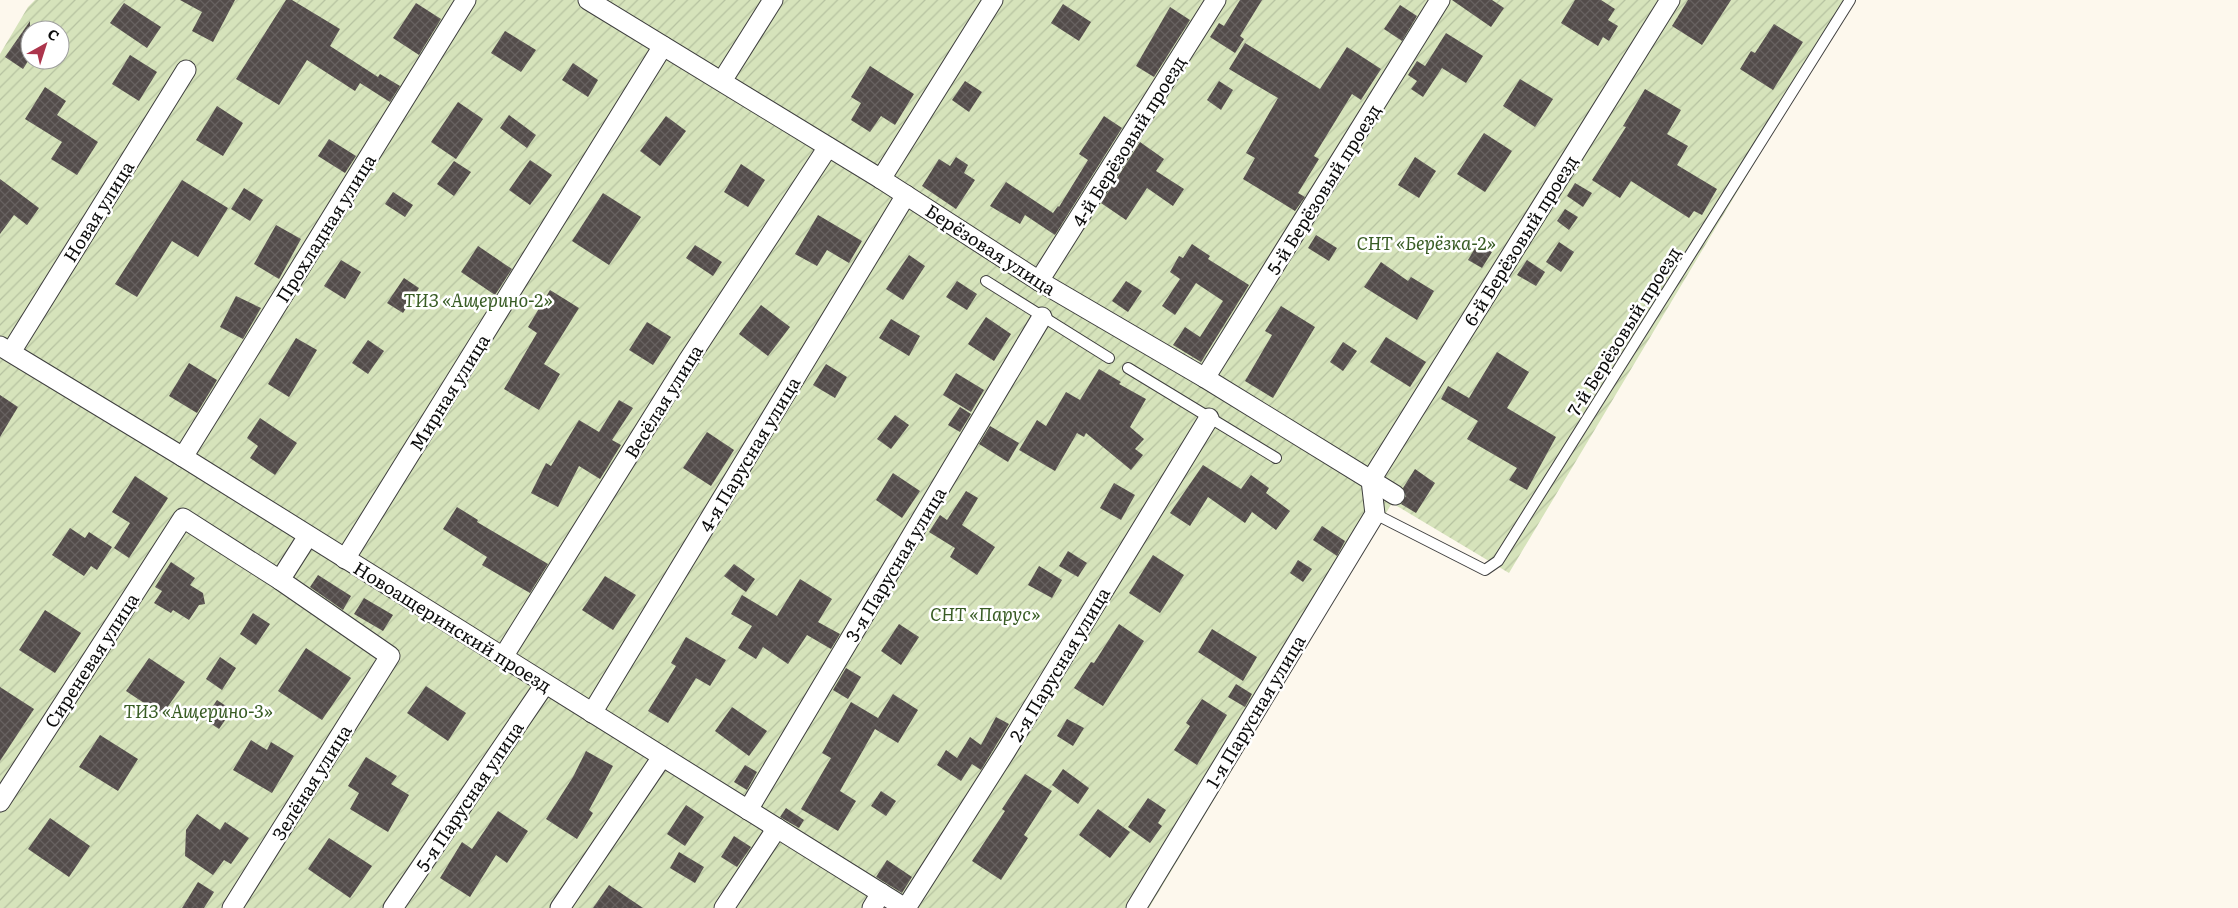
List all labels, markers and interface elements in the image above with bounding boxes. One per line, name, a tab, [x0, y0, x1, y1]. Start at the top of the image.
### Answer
north arrow	[20, 20, 70, 70]
text: С	[44, 23, 64, 45]
street label: 4-й Берёзовый проезд	[1064, 50, 1192, 232]
street label: 5-й Берёзовый проезд	[1260, 99, 1386, 279]
street label: Прохладная улица	[268, 148, 382, 308]
street label: 6-й Берёзовый проезд	[1456, 149, 1584, 331]
street label: Новая улица	[56, 155, 140, 267]
street label: Берёзовая улица	[920, 197, 1062, 302]
park label: СНТ «Берёзка-2»	[1356, 229, 1496, 256]
street label: 7-й Берёзовый проезд	[1560, 241, 1686, 421]
park label: ТИЗ «Ащерино-2»	[404, 286, 552, 313]
street label: Мирная улица	[402, 328, 496, 456]
street label: Весёлая улица	[617, 339, 709, 463]
street label: 4-я Парусная улица	[692, 371, 806, 537]
street label: 3-я Парусная улица	[838, 481, 952, 647]
street label: Новоащеринский проезд	[349, 554, 557, 698]
street label: 2-я Парусная улица	[1002, 581, 1116, 746]
street label: Сиреневая улица	[37, 587, 145, 733]
park label: СНТ «Парус»	[930, 600, 1040, 627]
street label: 1-я Парусная улица	[1199, 629, 1312, 793]
park label: ТИЗ «Ащерино-3»	[123, 697, 273, 724]
street label: 5-я Парусная улица	[409, 715, 530, 877]
street label: Зелёная улица	[265, 719, 358, 845]

